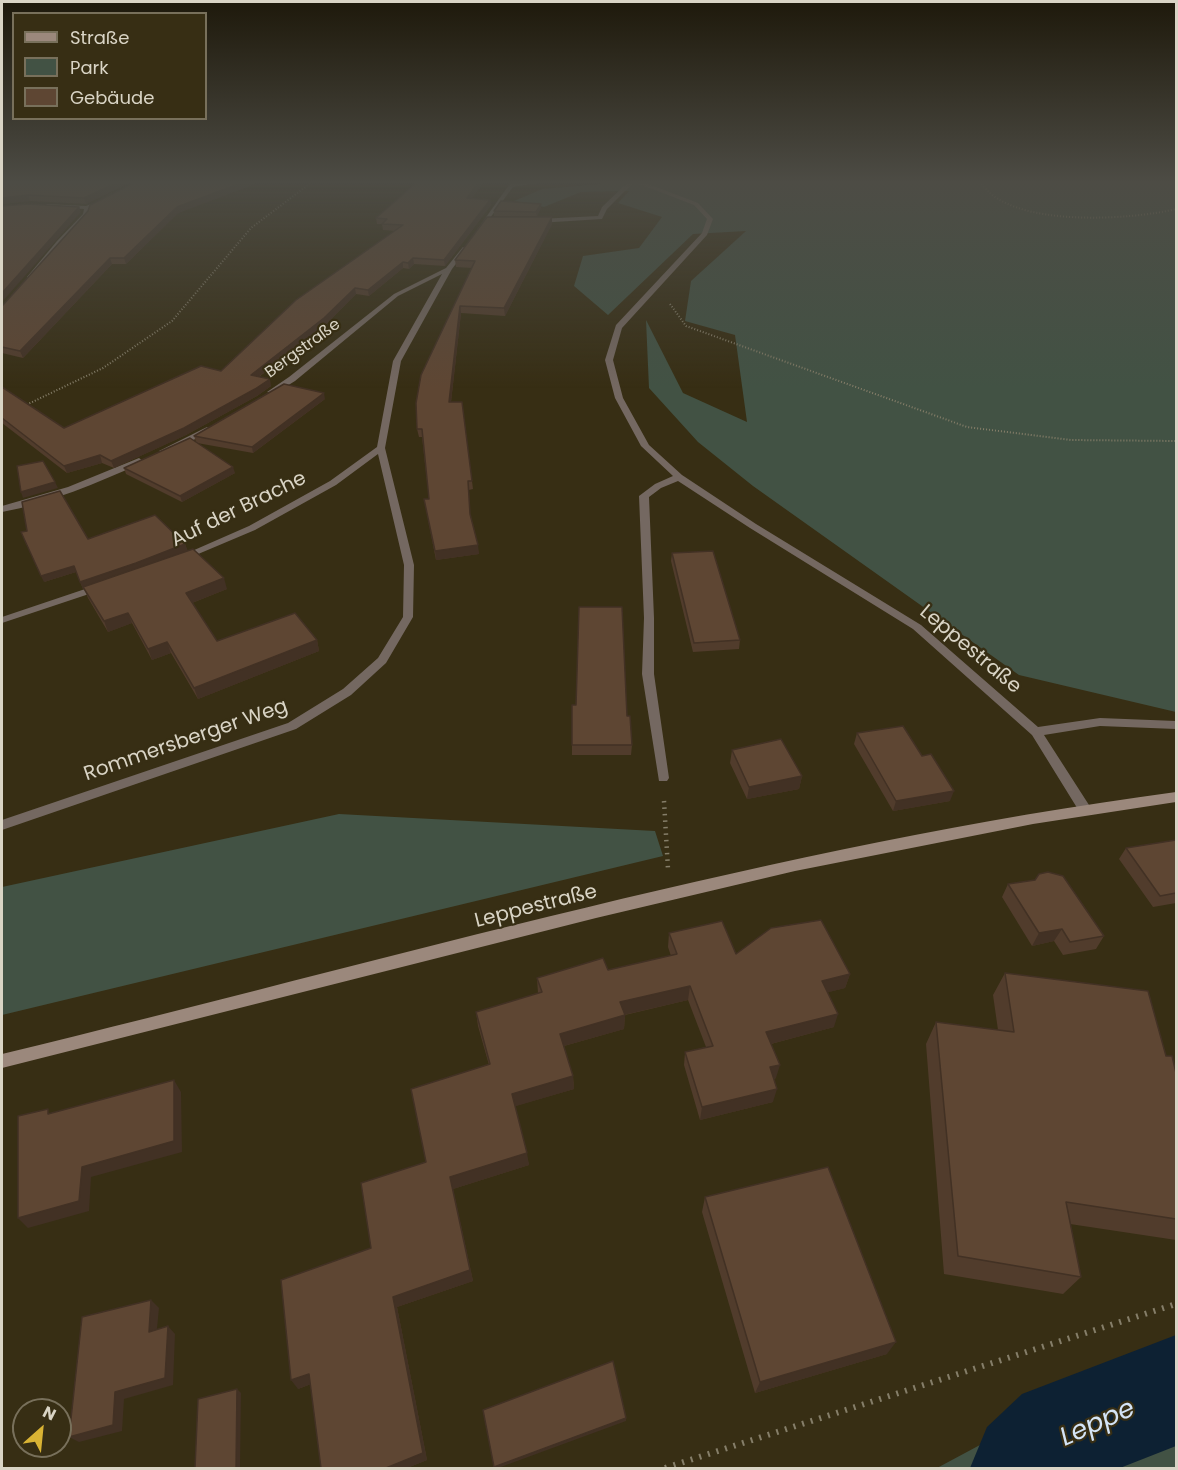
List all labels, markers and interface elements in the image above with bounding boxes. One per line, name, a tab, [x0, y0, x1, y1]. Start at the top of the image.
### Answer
legend	[12, 12, 207, 120]
text: Straße	[70, 25, 129, 50]
text: Park	[70, 55, 109, 80]
text: Gebäude	[70, 85, 154, 110]
street label: Bergstraße	[262, 315, 344, 383]
street label: Auf der Brache	[167, 467, 311, 553]
street label: Leppestraße	[914, 601, 1026, 699]
street label: Rommersberger Weg	[81, 695, 291, 787]
street label: Leppestraße	[472, 880, 600, 934]
water label: Leppe	[1056, 1394, 1140, 1454]
north arrow	[12, 1398, 72, 1458]
text: N	[39, 1400, 60, 1426]

